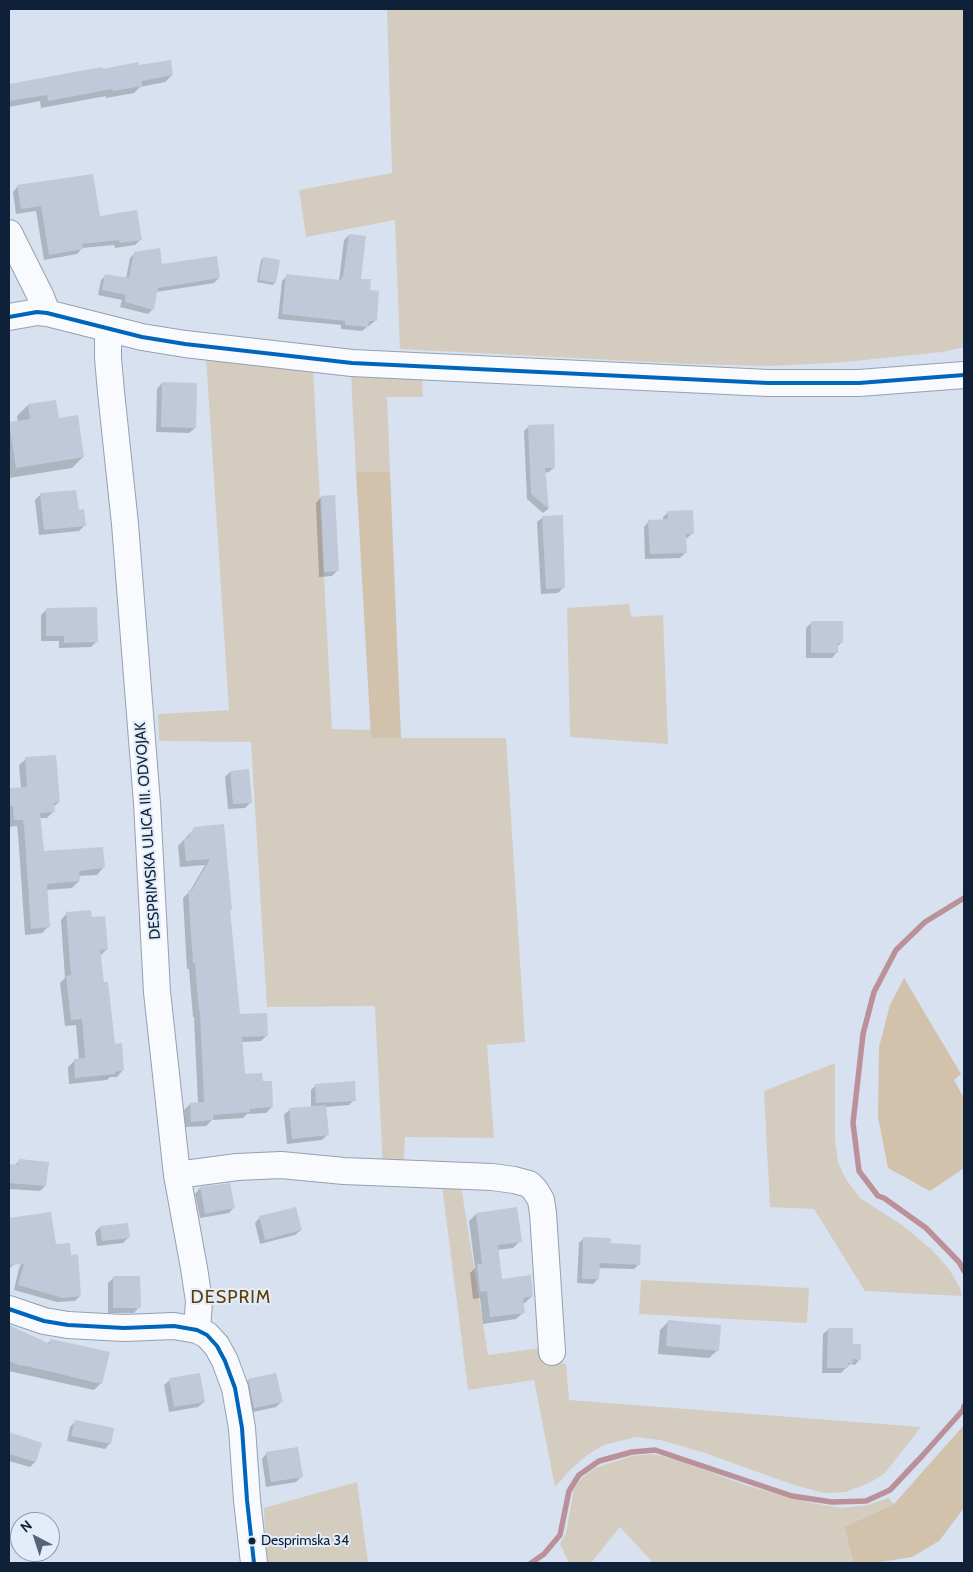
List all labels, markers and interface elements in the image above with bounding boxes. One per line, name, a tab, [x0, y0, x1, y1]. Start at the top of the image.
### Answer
street label: DESPRIMSKA ULICA III. ODVOJAK	[131, 722, 165, 940]
district label: DESPRIM	[190, 1287, 272, 1309]
north arrow	[10, 1512, 60, 1562]
text: N	[16, 1516, 36, 1536]
place label: Desprimska 34	[261, 1533, 349, 1549]
marker: Desprimska 34	[247, 1536, 257, 1546]

